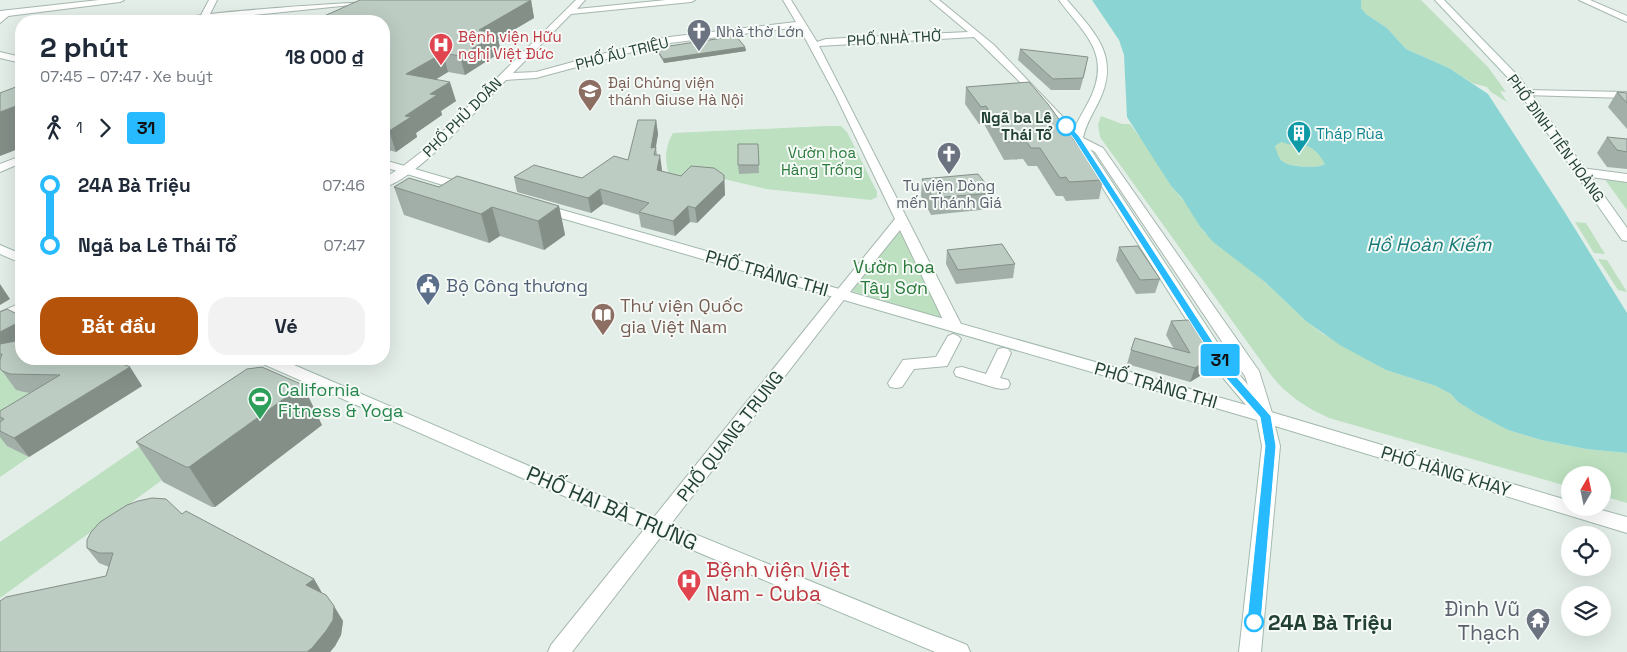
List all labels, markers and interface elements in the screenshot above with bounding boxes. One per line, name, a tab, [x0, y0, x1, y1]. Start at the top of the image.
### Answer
church icon: Nhà thờ Lớn	[686, 18, 712, 52]
place label: Nhà thờ Lớn	[716, 22, 804, 41]
street label: PHỐ NHÀ THỜ	[846, 25, 941, 50]
place label: Bệnh viện Hữu nghị Việt Đức	[458, 27, 562, 63]
text: 2 phút	[40, 29, 129, 65]
street label: PHỐ ẤU TRIỆU	[573, 31, 671, 74]
hospital icon: Bệnh viện Hữu nghị Việt Đức	[428, 32, 454, 66]
text: 18 000 ₫	[285, 45, 365, 70]
text: 07:45 – 07:47 · Xe buýt	[40, 66, 213, 87]
street label: PHỐ ĐINH TIÊN HOÀNG	[1503, 70, 1610, 206]
street label: PHỐ PHỦ DOÃN	[418, 73, 506, 161]
place label: Đại Chủng viện thánh Giuse Hà Nội	[608, 73, 744, 109]
school or university icon: Đại Chủng viện thánh Giuse Hà Nội	[577, 78, 603, 112]
place label: Ngã ba Lê Thái Tổ	[981, 108, 1053, 144]
icon: walk	[40, 114, 68, 142]
icon: forward	[91, 114, 119, 142]
text: 31	[137, 116, 155, 139]
marker: Ngã ba Lê Thái Tổ	[1056, 116, 1076, 136]
text: 1	[76, 117, 83, 138]
building icon: Tháp Rùa	[1286, 120, 1312, 154]
place label: Tháp Rùa	[1316, 124, 1384, 143]
church icon: Tu viện Dòng mến Thánh Giá	[936, 141, 962, 175]
park label: Vườn hoa Hàng Trống	[781, 143, 863, 179]
text: 24A Bà Triệu	[78, 173, 191, 198]
text: 07:46	[322, 175, 365, 196]
place label: Tu viện Dòng mến Thánh Giá	[896, 176, 1002, 212]
water label: Hồ Hoàn Kiếm	[1367, 232, 1492, 257]
text: Ngã ba Lê Thái Tổ	[78, 233, 236, 258]
text: 07:47	[323, 235, 365, 256]
street label: PHỐ TRÀNG THI	[703, 244, 831, 302]
park label: Vườn hoa Tây Sơn	[853, 255, 935, 299]
public building icon: Bộ Công thương	[415, 272, 441, 306]
place label: Bộ Công thương	[446, 274, 588, 297]
place label: Thư viện Quốc gia Việt Nam	[620, 294, 743, 338]
button: Bắt đầu	[40, 297, 198, 355]
button: Vé	[208, 297, 365, 355]
library icon: Thư viện Quốc gia Việt Nam	[590, 302, 616, 336]
line badge: 31	[1198, 344, 1242, 376]
text: 31	[1211, 348, 1229, 371]
street label: PHỐ TRÀNG THI	[1092, 356, 1220, 414]
street label: PHỐ QUANG TRUNG	[672, 366, 788, 506]
place label: California Fitness & Yoga	[278, 378, 403, 422]
sports icon: California Fitness & Yoga	[247, 386, 273, 420]
street label: PHỐ HÀNG KHAY	[1378, 440, 1514, 502]
street label: PHỐ HAI BÀ TRƯNG	[522, 459, 702, 556]
north arrow	[1561, 466, 1611, 516]
map controls	[1561, 466, 1611, 636]
button: locate	[1561, 526, 1611, 576]
place label: Bệnh viện Việt Nam - Cuba	[706, 556, 850, 607]
hospital icon: Bệnh viện Việt Nam - Cuba	[676, 568, 702, 602]
button: layers	[1561, 586, 1611, 636]
place label: Đình Vũ Thạch	[1444, 595, 1520, 646]
temple icon: Đình Vũ Thạch	[1525, 607, 1551, 641]
place label: 24A Bà Triệu	[1268, 609, 1393, 636]
marker: 24A Bà Triệu	[1244, 612, 1264, 632]

